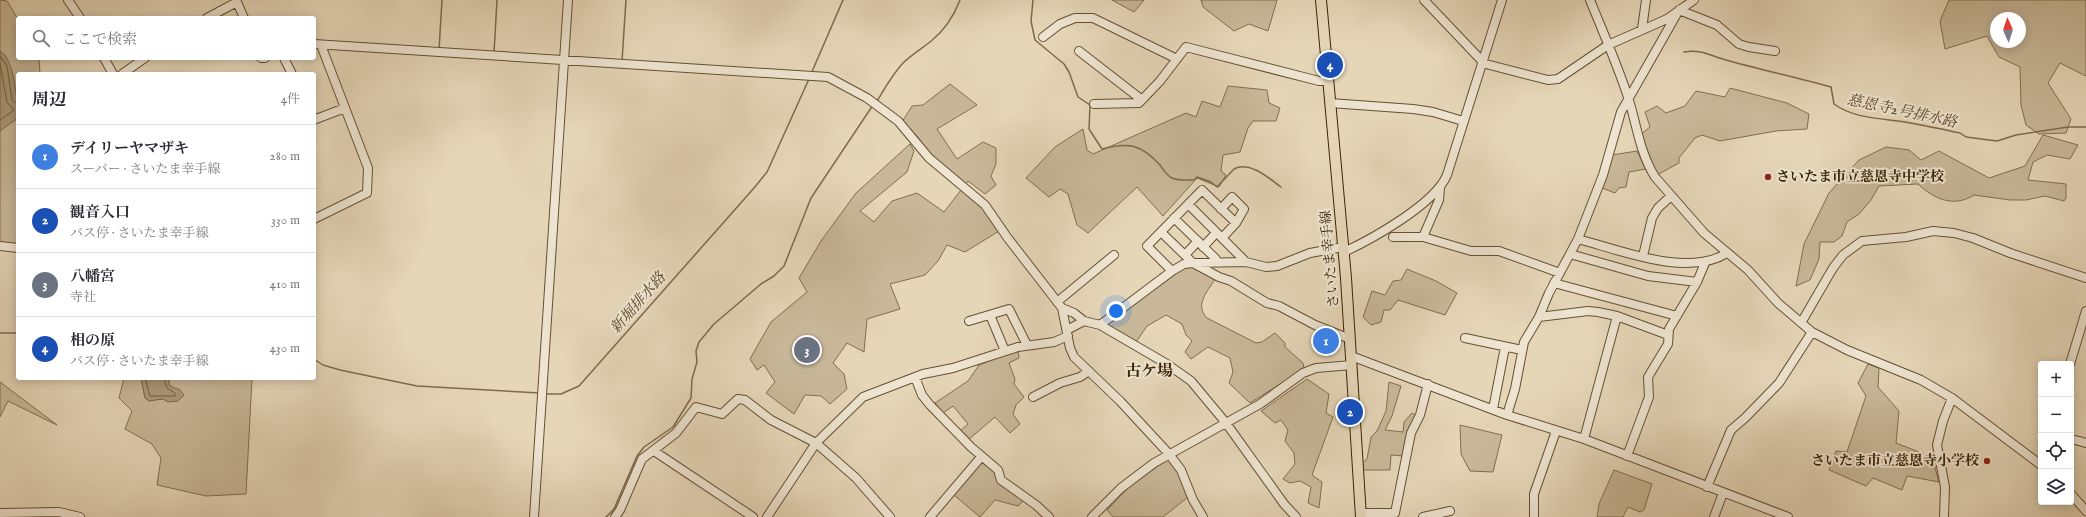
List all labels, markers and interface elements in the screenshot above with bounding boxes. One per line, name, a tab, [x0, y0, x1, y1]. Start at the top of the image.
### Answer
north arrow	[1990, 12, 2026, 48]
search box	[16, 16, 316, 60]
icon: search	[30, 27, 52, 49]
text: ここで検索	[62, 30, 137, 49]
pin: 4	[1317, 50, 1343, 80]
text: 周辺	[32, 90, 66, 111]
water label: 慈恩寺2号排水路	[1845, 90, 1960, 132]
text: 4件	[281, 91, 300, 108]
text: デイリーヤマザキ	[70, 139, 189, 158]
text: 1	[43, 148, 47, 165]
text: 280 m	[270, 148, 300, 165]
text: スーパー · さいたま幸手線	[70, 161, 220, 178]
place label: さいたま市立慈恩寺中学校	[1776, 168, 1944, 186]
marker: さいたま市立慈恩寺中学校	[1763, 172, 1773, 182]
text: 観音入口	[70, 203, 130, 222]
street label: さいたま幸手線	[1317, 209, 1343, 309]
text: 2	[42, 212, 48, 229]
text: 330 m	[271, 212, 300, 229]
text: バス停 · さいたま幸手線	[70, 225, 209, 242]
text: 八幡宮	[70, 267, 115, 286]
water label: 新堀排水路	[606, 268, 670, 338]
text: 3	[43, 276, 47, 293]
text: 410 m	[270, 276, 300, 293]
text: 寺社	[70, 289, 96, 306]
your location	[1106, 301, 1126, 321]
pin: 1	[1313, 326, 1339, 356]
text: 相の原	[70, 331, 115, 350]
pin: 3	[794, 335, 820, 365]
text: 4	[42, 340, 48, 357]
text: 430 m	[270, 340, 300, 357]
text: バス停 · さいたま幸手線	[70, 353, 209, 370]
map controls	[2038, 361, 2074, 505]
button: +	[2038, 361, 2074, 397]
district label: 古ケ場	[1125, 362, 1173, 382]
pin: 2	[1337, 397, 1363, 427]
button: −	[2038, 397, 2074, 433]
button: locate	[2038, 433, 2074, 469]
place label: さいたま市立慈恩寺小学校	[1811, 452, 1979, 470]
marker: さいたま市立慈恩寺小学校	[1982, 456, 1992, 466]
button: layers	[2038, 469, 2074, 505]

